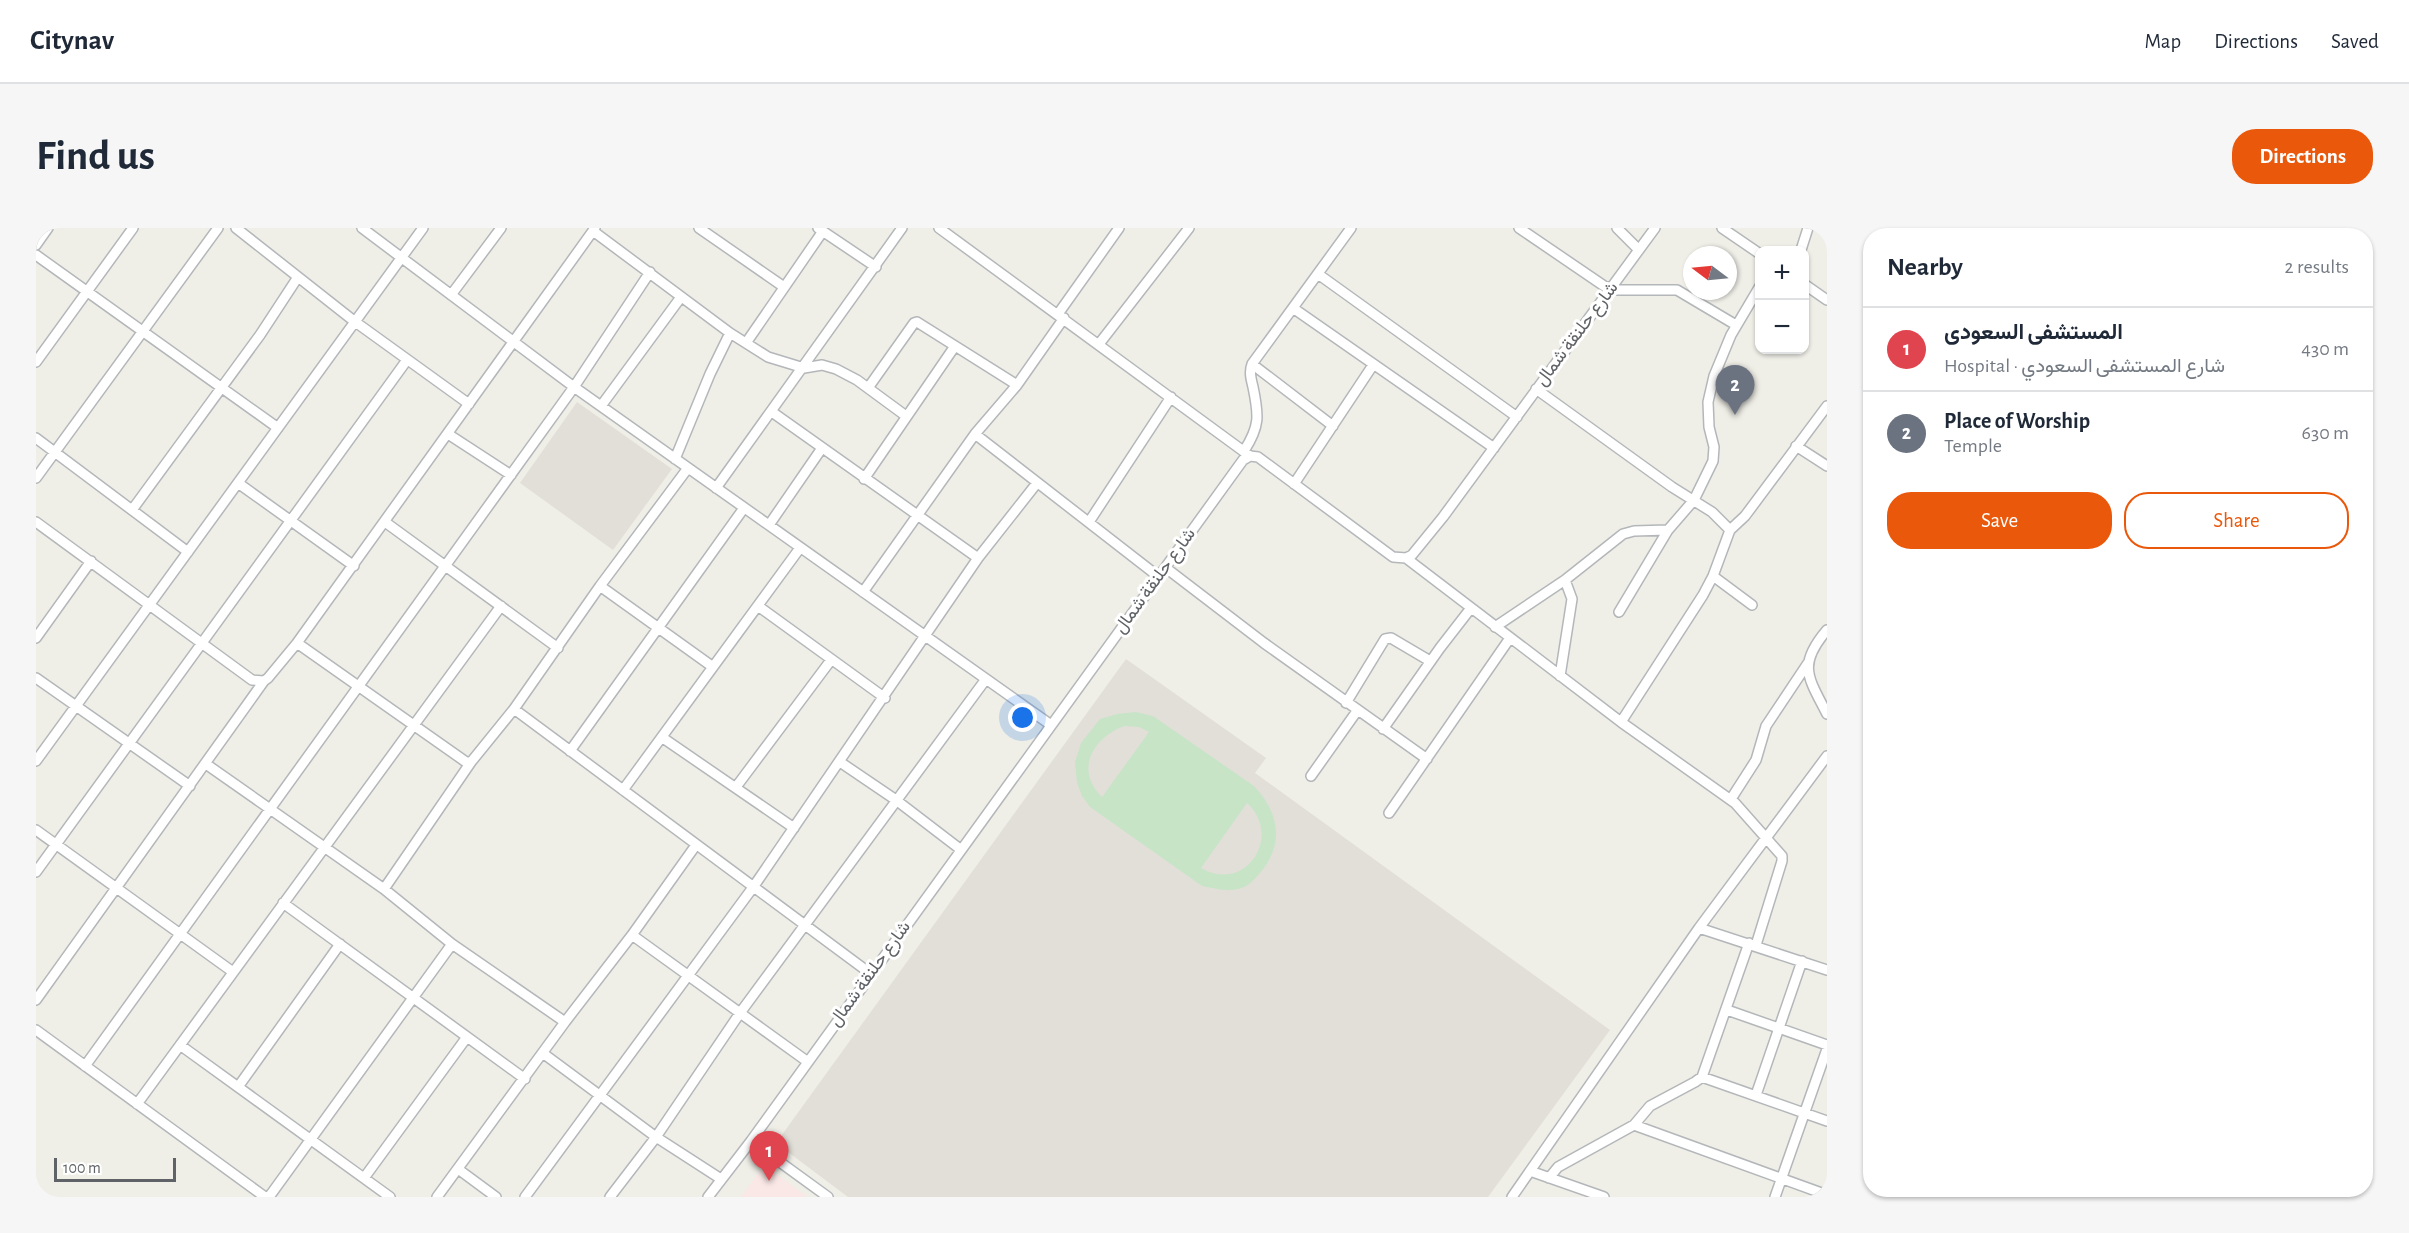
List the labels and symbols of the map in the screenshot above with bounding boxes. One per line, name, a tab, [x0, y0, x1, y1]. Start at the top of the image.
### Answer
north arrow	[1683, 246, 1737, 300]
street label: شارع حلنقة شمال	[1532, 279, 1623, 391]
pin: 2	[1716, 366, 1754, 415]
street label: شارع حلنقة شمال	[1111, 525, 1201, 638]
your location	[1008, 703, 1037, 732]
street label: شارع حلنقة شمال	[826, 918, 916, 1031]
pin: 1	[750, 1132, 788, 1181]
scale bar	[54, 1155, 176, 1182]

